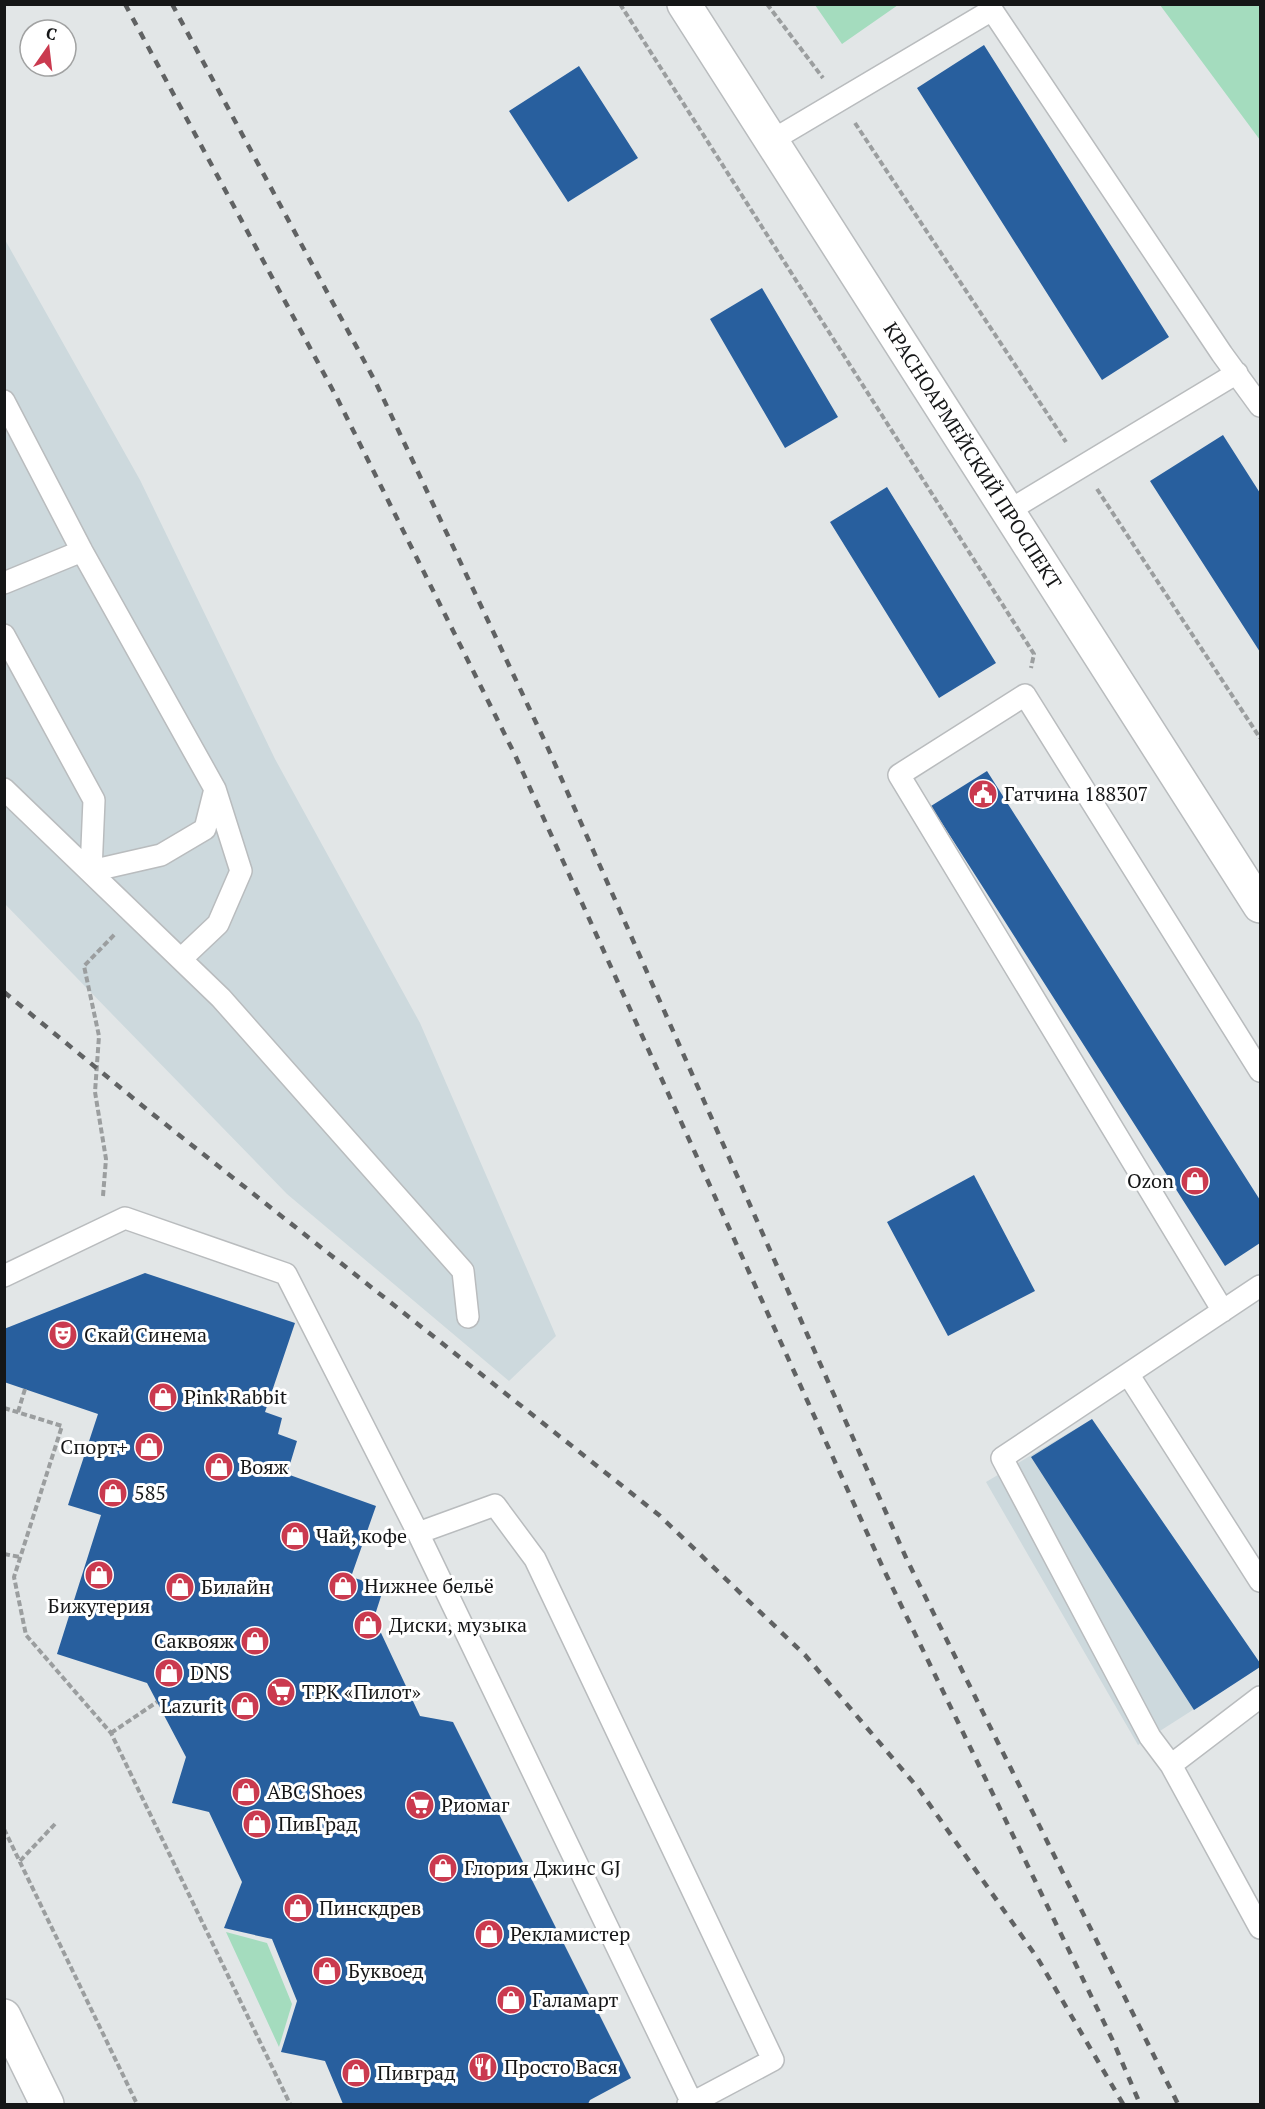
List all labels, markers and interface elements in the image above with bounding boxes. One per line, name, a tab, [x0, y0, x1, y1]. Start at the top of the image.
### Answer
north arrow	[18, 18, 78, 78]
text: С	[44, 22, 59, 45]
street label: КРАСНОАРМЕЙСКИЙ ПРОСПЕКТ	[878, 317, 1068, 594]
public building icon: Гатчина 188307	[967, 778, 999, 810]
place label: Гатчина 188307	[1004, 780, 1148, 807]
shop icon: Ozon	[1179, 1165, 1211, 1197]
place label: Ozon	[1127, 1167, 1174, 1194]
theatre icon: Скай Синема	[47, 1319, 79, 1351]
place label: Скай Синема	[84, 1321, 207, 1348]
shop icon: Pink Rabbit	[147, 1381, 179, 1413]
place label: Pink Rabbit	[184, 1383, 288, 1410]
shop icon: Спорт+	[133, 1431, 165, 1463]
place label: Спорт+	[60, 1433, 128, 1460]
shop icon: Вояж	[203, 1451, 235, 1483]
place label: Вояж	[240, 1453, 289, 1480]
shop icon: 585	[97, 1477, 129, 1509]
place label: 585	[134, 1479, 166, 1506]
shop icon: Чай, кофе	[279, 1520, 311, 1552]
place label: Чай, кофе	[316, 1522, 407, 1549]
shop icon: Бижутерия	[83, 1559, 115, 1591]
shop icon: Нижнее бельё	[327, 1570, 359, 1602]
shop icon: Билайн	[164, 1571, 196, 1603]
place label: Нижнее бельё	[364, 1572, 494, 1599]
place label: Билайн	[201, 1573, 271, 1600]
place label: Бижутерия	[48, 1592, 150, 1619]
shop icon: Диски, музыка	[352, 1609, 384, 1641]
place label: Диски, музыка	[389, 1611, 527, 1638]
shop icon: Саквояж	[239, 1625, 271, 1657]
place label: Саквояж	[154, 1627, 235, 1654]
shop icon: DNS	[153, 1657, 185, 1689]
place label: DNS	[190, 1659, 230, 1686]
supermarket icon: ТРК «Пилот»	[265, 1676, 297, 1708]
place label: ТРК «Пилот»	[302, 1678, 421, 1705]
shop icon: Lazurit	[229, 1690, 261, 1722]
place label: Lazurit	[161, 1692, 225, 1719]
shop icon: ABC Shoes	[230, 1776, 262, 1808]
place label: ABC Shoes	[267, 1778, 363, 1805]
supermarket icon: Риомаг	[404, 1789, 436, 1821]
place label: Риомаг	[441, 1791, 510, 1818]
shop icon: ПивГрад	[241, 1808, 273, 1840]
place label: ПивГрад	[278, 1810, 358, 1837]
shop icon: Глория Джинс GJ	[427, 1852, 459, 1884]
place label: Глория Джинс GJ	[464, 1854, 621, 1881]
shop icon: Пинскдрев	[282, 1892, 314, 1924]
place label: Пинскдрев	[319, 1894, 421, 1921]
shop icon: Рекламистер	[473, 1918, 505, 1950]
place label: Рекламистер	[510, 1920, 630, 1947]
shop icon: Буквоед	[311, 1955, 343, 1987]
place label: Буквоед	[348, 1957, 424, 1984]
shop icon: Галамарт	[495, 1984, 527, 2016]
place label: Галамарт	[532, 1986, 618, 2013]
restaurant icon: Просто Вася	[467, 2051, 499, 2083]
place label: Просто Вася	[504, 2053, 618, 2080]
shop icon: Пивград	[340, 2057, 372, 2089]
place label: Пивград	[377, 2059, 456, 2086]

